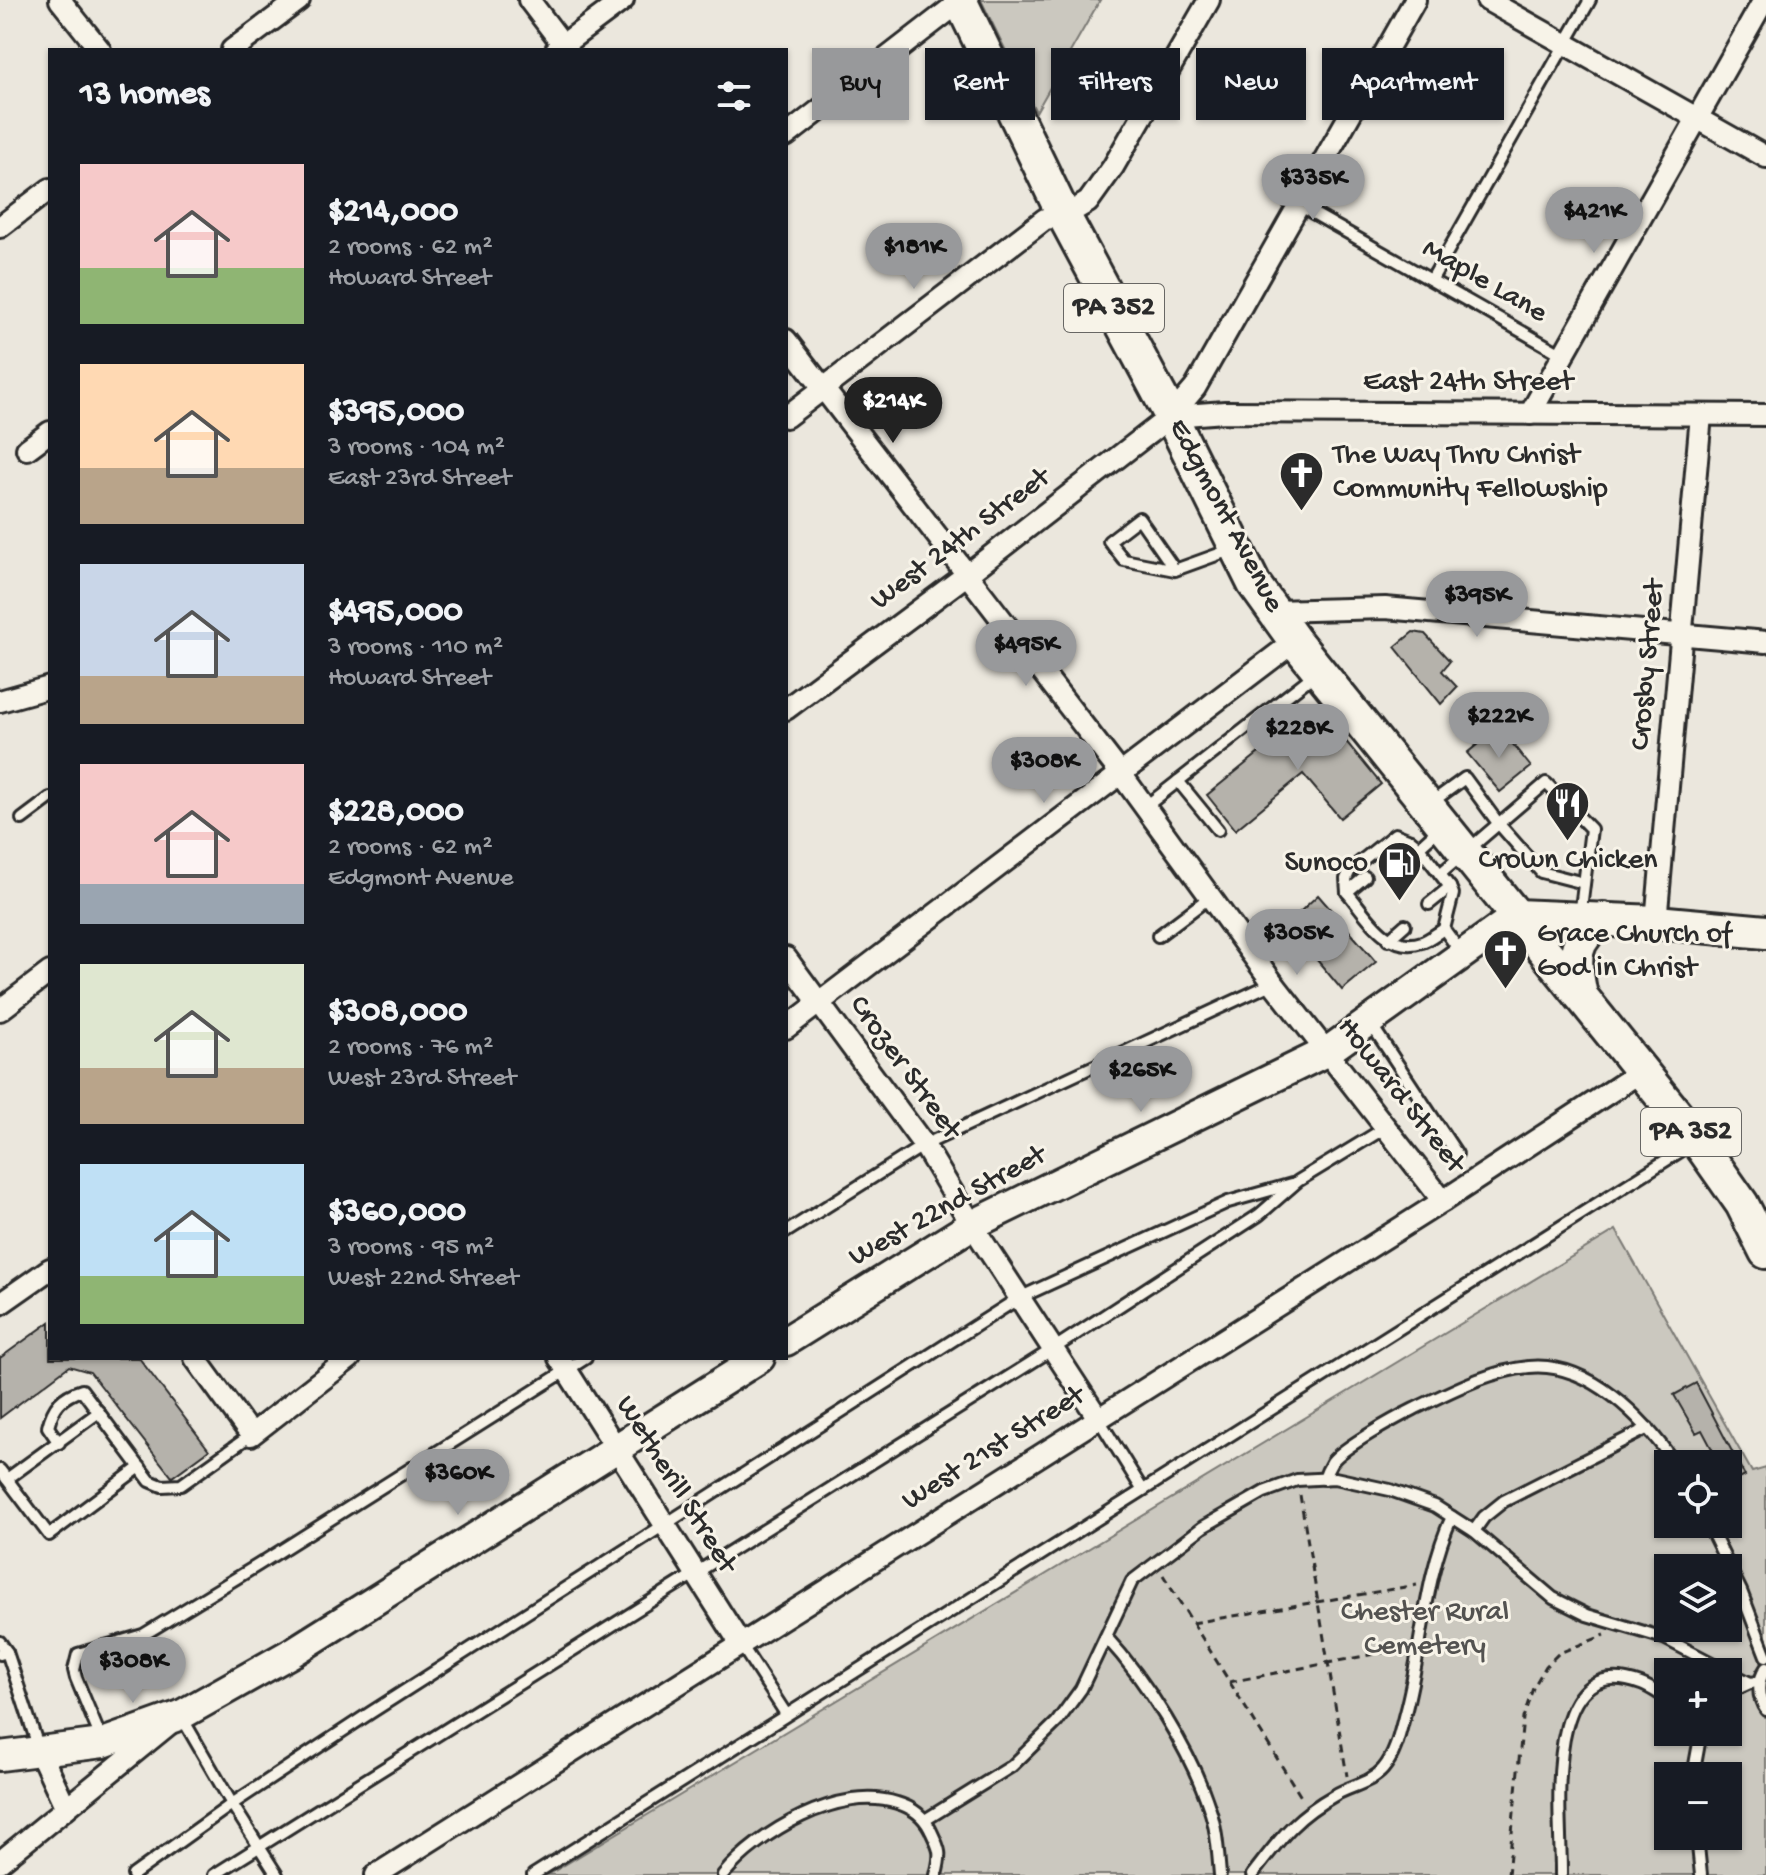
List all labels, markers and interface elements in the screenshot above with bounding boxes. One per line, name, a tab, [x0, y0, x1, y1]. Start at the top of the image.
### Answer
chip: Buy	[812, 48, 909, 120]
chip: Rent	[925, 48, 1035, 120]
chip: Filters	[1051, 48, 1180, 120]
chip: New	[1196, 48, 1306, 120]
chip: Apartment	[1322, 48, 1504, 120]
icon: filters	[712, 74, 756, 118]
text: 13 homes	[80, 76, 210, 116]
pin: $335K	[1257, 154, 1369, 222]
text: $335K	[1280, 164, 1346, 195]
pin: $421K	[1538, 187, 1650, 255]
text: $214,000	[328, 193, 458, 233]
icon: home	[144, 196, 240, 292]
text: $421K	[1563, 197, 1625, 228]
pin: $181K	[858, 223, 970, 291]
street label: Maple Lane	[1415, 232, 1553, 332]
text: 2 rooms · 62 m²	[328, 233, 492, 264]
text: $181K	[883, 233, 945, 264]
text: Howard Street	[328, 264, 491, 295]
road number: PA 352	[1064, 284, 1164, 332]
street label: East 24th Street	[1363, 366, 1576, 401]
pin: $214K	[837, 377, 949, 445]
text: $214K	[862, 387, 924, 418]
text: $395,000	[328, 393, 464, 433]
icon: home	[144, 396, 240, 492]
street label: Edgmont Avenue	[1159, 413, 1291, 619]
text: 3 rooms · 104 m²	[328, 433, 505, 464]
place label: The Way Thru Christ Community Fellowship	[1331, 439, 1608, 508]
church icon: The Way Thru Christ Community Fellowship	[1278, 449, 1326, 512]
street label: West 24th Street	[864, 459, 1060, 619]
text: East 23rd Street	[328, 464, 511, 495]
pin: $395K	[1421, 571, 1533, 639]
street label: Crosby Street	[1624, 575, 1674, 752]
text: $395K	[1444, 581, 1510, 612]
text: $495,000	[328, 593, 463, 633]
icon: home	[144, 596, 240, 692]
pin: $495K	[970, 620, 1082, 688]
text: $495K	[994, 630, 1059, 661]
text: 3 rooms · 110 m²	[328, 633, 503, 664]
text: Howard Street	[328, 664, 491, 695]
pin: $222K	[1443, 692, 1555, 760]
text: $222K	[1467, 702, 1531, 733]
pin: $228K	[1242, 704, 1354, 772]
text: $228K	[1265, 714, 1331, 745]
pin: $308K	[988, 737, 1100, 805]
text: $308K	[1010, 747, 1078, 778]
restaurant icon: Crown Chicken	[1544, 779, 1592, 842]
text: $228,000	[328, 793, 464, 833]
icon: home	[144, 796, 240, 892]
text: 2 rooms · 62 m²	[328, 833, 492, 864]
fuel station icon: Sunoco	[1375, 840, 1423, 903]
place label: Crown Chicken	[1478, 844, 1658, 879]
place label: Sunoco	[1284, 847, 1368, 882]
text: Edgmont Avenue	[328, 864, 514, 895]
pin: $305K	[1241, 909, 1353, 977]
place label: Grace Church of God in Christ	[1537, 918, 1734, 987]
text: $305K	[1263, 919, 1331, 950]
church icon: Grace Church of God in Christ	[1482, 928, 1530, 991]
street label: Crozer Street	[840, 989, 969, 1149]
text: $308,000	[328, 993, 467, 1033]
icon: home	[144, 996, 240, 1092]
street label: Howard Street	[1328, 1011, 1473, 1183]
text: 2 rooms · 76 m²	[328, 1033, 493, 1064]
pin: $265K	[1085, 1046, 1197, 1114]
text: $265K	[1108, 1056, 1174, 1087]
text: West 23rd Street	[328, 1064, 516, 1095]
road number: PA 352	[1641, 1108, 1741, 1156]
street label: West 22nd Street	[843, 1137, 1055, 1276]
text: $360,000	[328, 1193, 466, 1233]
icon: home	[144, 1196, 240, 1292]
text: 3 rooms · 95 m²	[328, 1233, 494, 1264]
text: West 22nd Street	[328, 1264, 518, 1295]
street label: West 21st Street	[896, 1377, 1094, 1519]
street label: Wetherill Street	[607, 1390, 745, 1582]
pin: $360K	[402, 1449, 514, 1517]
map controls	[1654, 1450, 1742, 1850]
button: locate	[1654, 1450, 1742, 1538]
text: $360K	[424, 1459, 492, 1490]
button: layers	[1654, 1554, 1742, 1642]
park label: Chester Rural Cemetery	[1341, 1596, 1509, 1665]
pin: $308K	[77, 1637, 189, 1705]
text: $308K	[99, 1647, 167, 1678]
button: +	[1654, 1658, 1742, 1746]
button: −	[1654, 1762, 1742, 1850]

